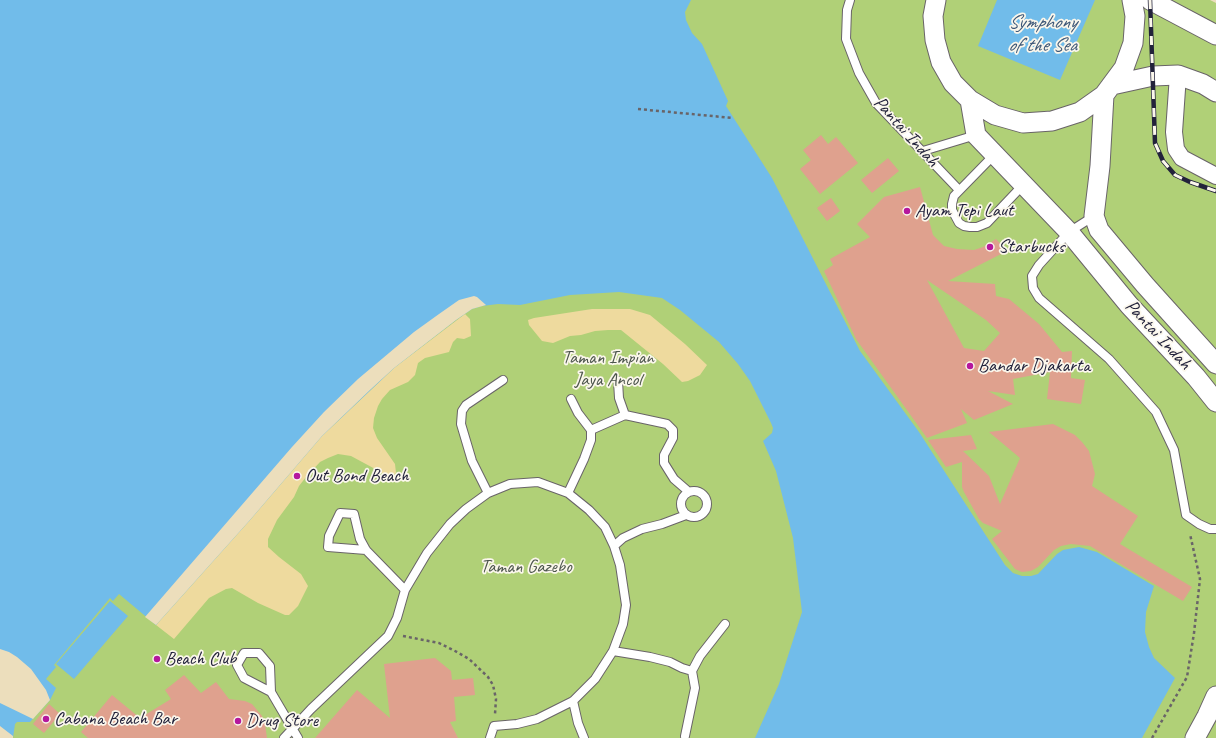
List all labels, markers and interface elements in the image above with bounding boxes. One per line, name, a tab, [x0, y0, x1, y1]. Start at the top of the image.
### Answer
water label: Symphony of the Sea	[1008, 11, 1076, 58]
street label: Pantai Indah	[868, 92, 944, 172]
place label: Ayam Tepi Laut	[915, 200, 1013, 222]
marker: Ayam Tepi Laut	[902, 206, 912, 216]
place label: Starbucks	[998, 236, 1064, 258]
marker: Starbucks	[985, 242, 995, 252]
street label: Pantai Indah	[1120, 295, 1196, 375]
park label: Taman Impian Jaya Ancol	[562, 347, 654, 391]
place label: Bandar Djakarta	[978, 355, 1090, 377]
marker: Bandar Djakarta	[965, 361, 975, 371]
place label: Out Bond Beach	[305, 465, 409, 487]
marker: Out Bond Beach	[292, 471, 302, 481]
park label: Taman Gazebo	[480, 556, 572, 578]
place label: Beach Club	[165, 648, 236, 670]
marker: Beach Club	[152, 654, 162, 664]
place label: Cabana Beach Bar	[54, 708, 177, 730]
place label: Drug Store	[246, 710, 318, 732]
marker: Cabana Beach Bar	[41, 714, 51, 724]
marker: Drug Store	[233, 716, 243, 726]

